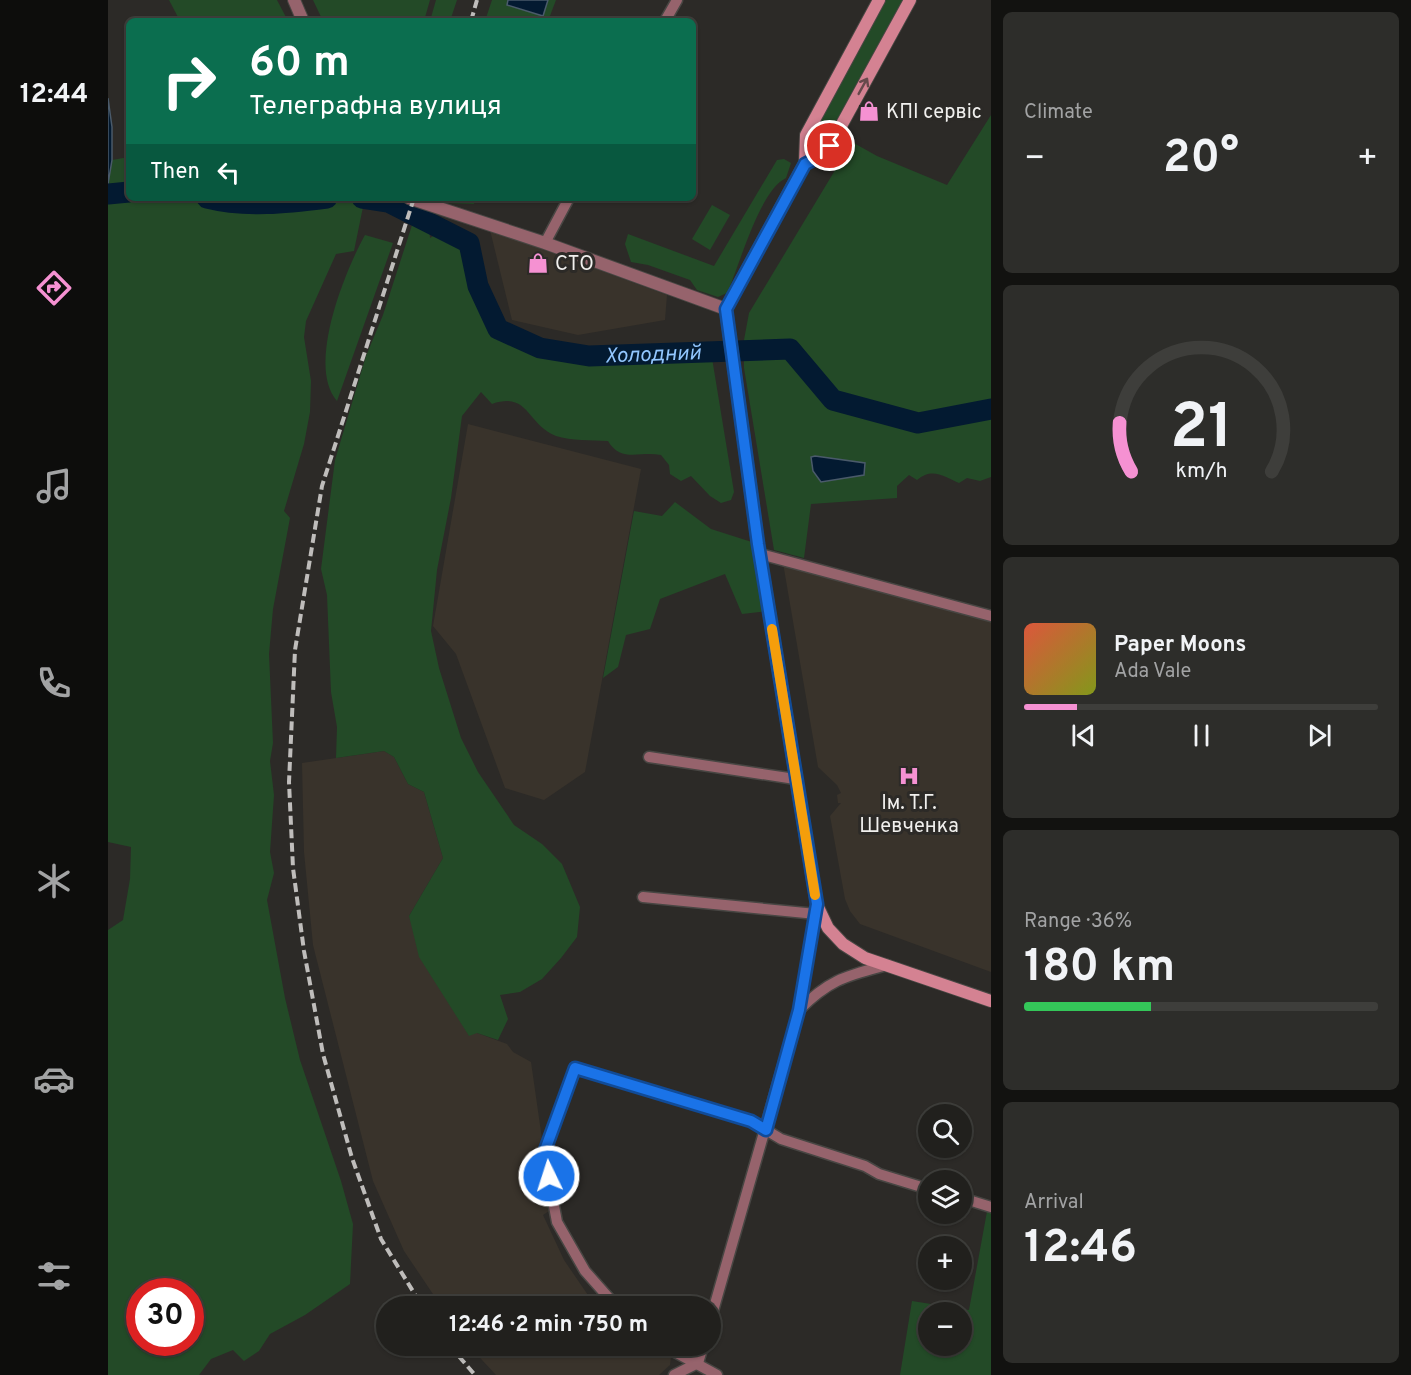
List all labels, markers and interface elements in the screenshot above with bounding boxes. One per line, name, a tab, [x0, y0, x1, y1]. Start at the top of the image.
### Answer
text: 60 m	[249, 38, 350, 91]
icon: right	[150, 42, 228, 120]
one-way arrow	[858, 77, 869, 95]
text: 12:44	[20, 78, 88, 112]
text: Телеграфна вулиця	[249, 90, 502, 124]
shop icon: КПІ сервіс	[857, 99, 881, 123]
place label: КПІ сервіс	[886, 100, 982, 126]
text: Climate	[1024, 100, 1093, 126]
pin	[804, 120, 855, 171]
icon: arrive	[813, 129, 846, 162]
text: 20°	[1163, 131, 1239, 188]
text: −	[1024, 139, 1045, 181]
text: +	[1357, 139, 1378, 181]
icon: left	[212, 156, 245, 189]
text: Then	[150, 159, 200, 186]
shop icon: СТО	[526, 251, 550, 275]
place label: СТО	[555, 252, 594, 278]
icon: directions	[33, 267, 75, 309]
water label: Холодний	[604, 340, 702, 370]
text: 21	[1169, 391, 1233, 470]
text: km/h	[1175, 458, 1227, 485]
icon: music	[33, 465, 75, 507]
text: Paper Moons	[1114, 632, 1246, 659]
text: Ada Vale	[1114, 659, 1191, 685]
icon: phone	[33, 662, 75, 704]
icon: previous	[1067, 719, 1100, 752]
icon: pause	[1185, 719, 1218, 752]
icon: next	[1303, 719, 1336, 752]
hospital icon: Ім. Т.Г. Шевченка	[897, 764, 921, 788]
place label: Ім. Т.Г. Шевченка	[859, 791, 959, 840]
icon: climate	[33, 860, 75, 902]
text: Range · 36%	[1024, 909, 1132, 935]
text: 180 km	[1024, 940, 1175, 997]
icon: car	[33, 1058, 75, 1100]
map controls	[918, 1104, 972, 1356]
button: search	[918, 1104, 972, 1158]
position arrow	[517, 1144, 581, 1208]
button: layers	[918, 1170, 972, 1224]
text: Arrival	[1024, 1190, 1084, 1216]
text: 12:46	[1024, 1221, 1137, 1278]
button: +	[918, 1236, 972, 1290]
icon: filters	[33, 1255, 75, 1297]
speed limit sign: 30	[126, 1278, 204, 1356]
button: −	[918, 1302, 972, 1356]
text: 12:46 · 2 min · 750 m	[449, 1312, 648, 1339]

